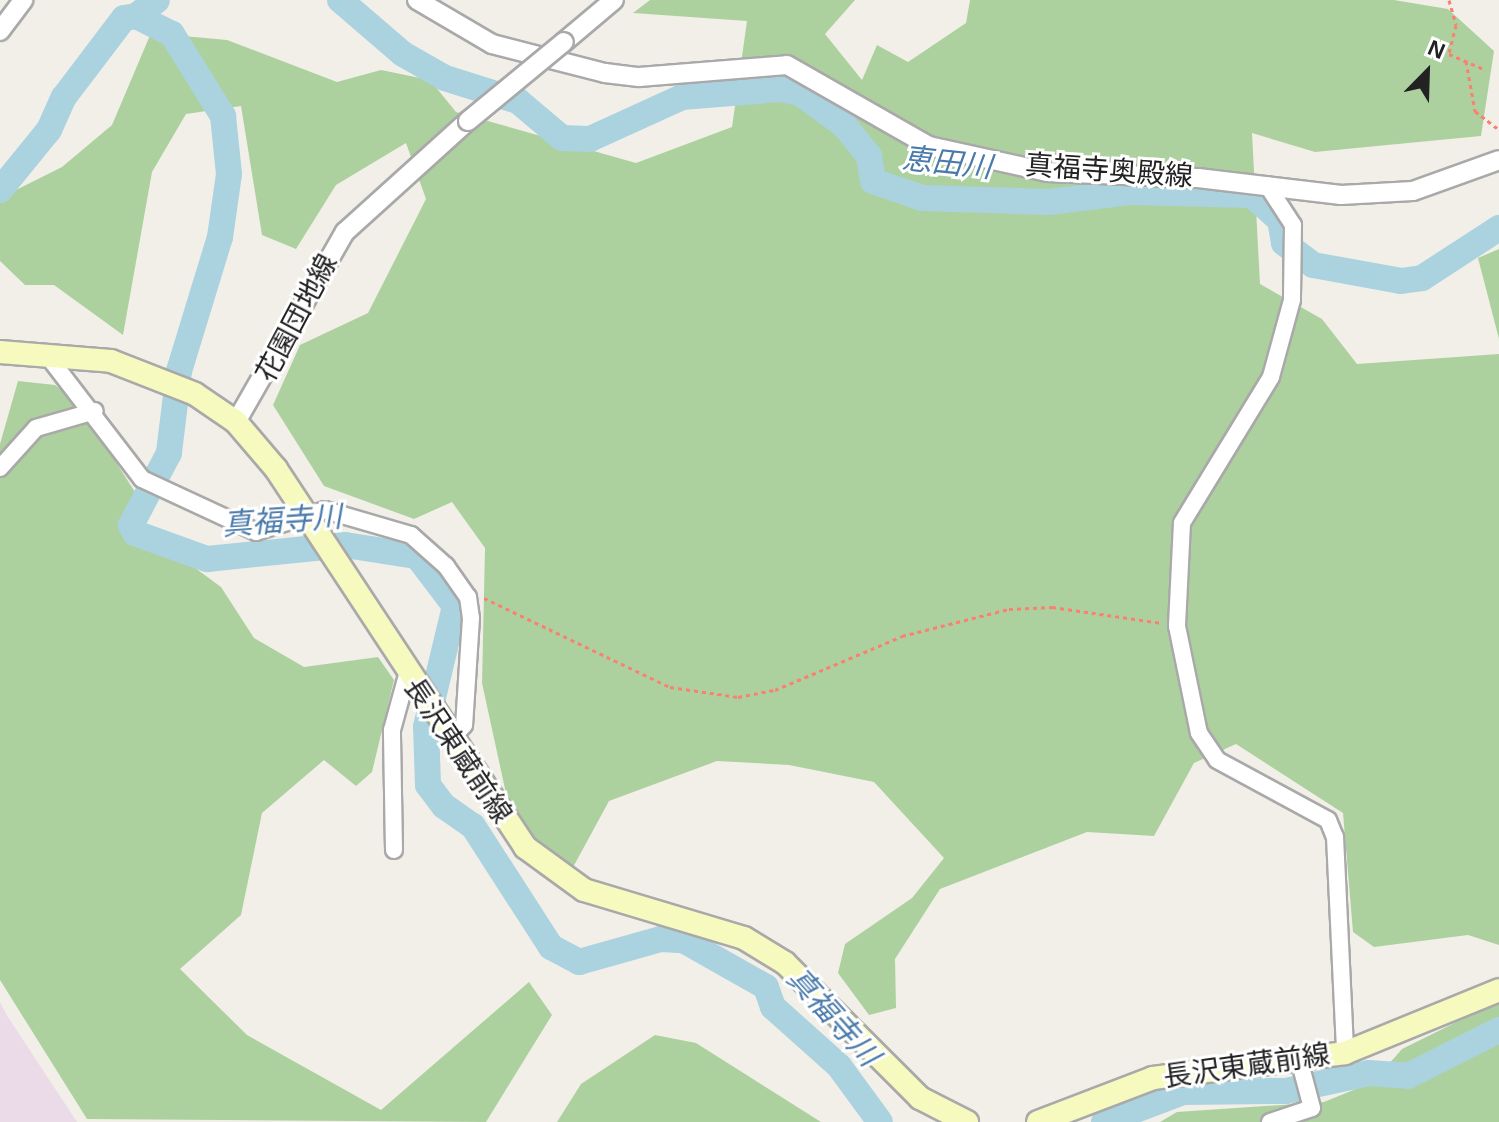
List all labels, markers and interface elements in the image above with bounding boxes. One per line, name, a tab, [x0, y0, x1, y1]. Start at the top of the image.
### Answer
north arrow	[1387, 32, 1467, 112]
text: N	[1424, 35, 1449, 64]
water label: 恵田川	[900, 140, 994, 186]
street label: 真福寺奥殿線	[1024, 148, 1194, 194]
street label: 花園団地線	[249, 248, 345, 388]
water label: 真福寺川	[221, 499, 343, 543]
street label: 長沢東蔵前線	[397, 672, 519, 830]
water label: 真福寺川	[779, 960, 887, 1074]
street label: 長沢東蔵前線	[1161, 1038, 1333, 1094]

